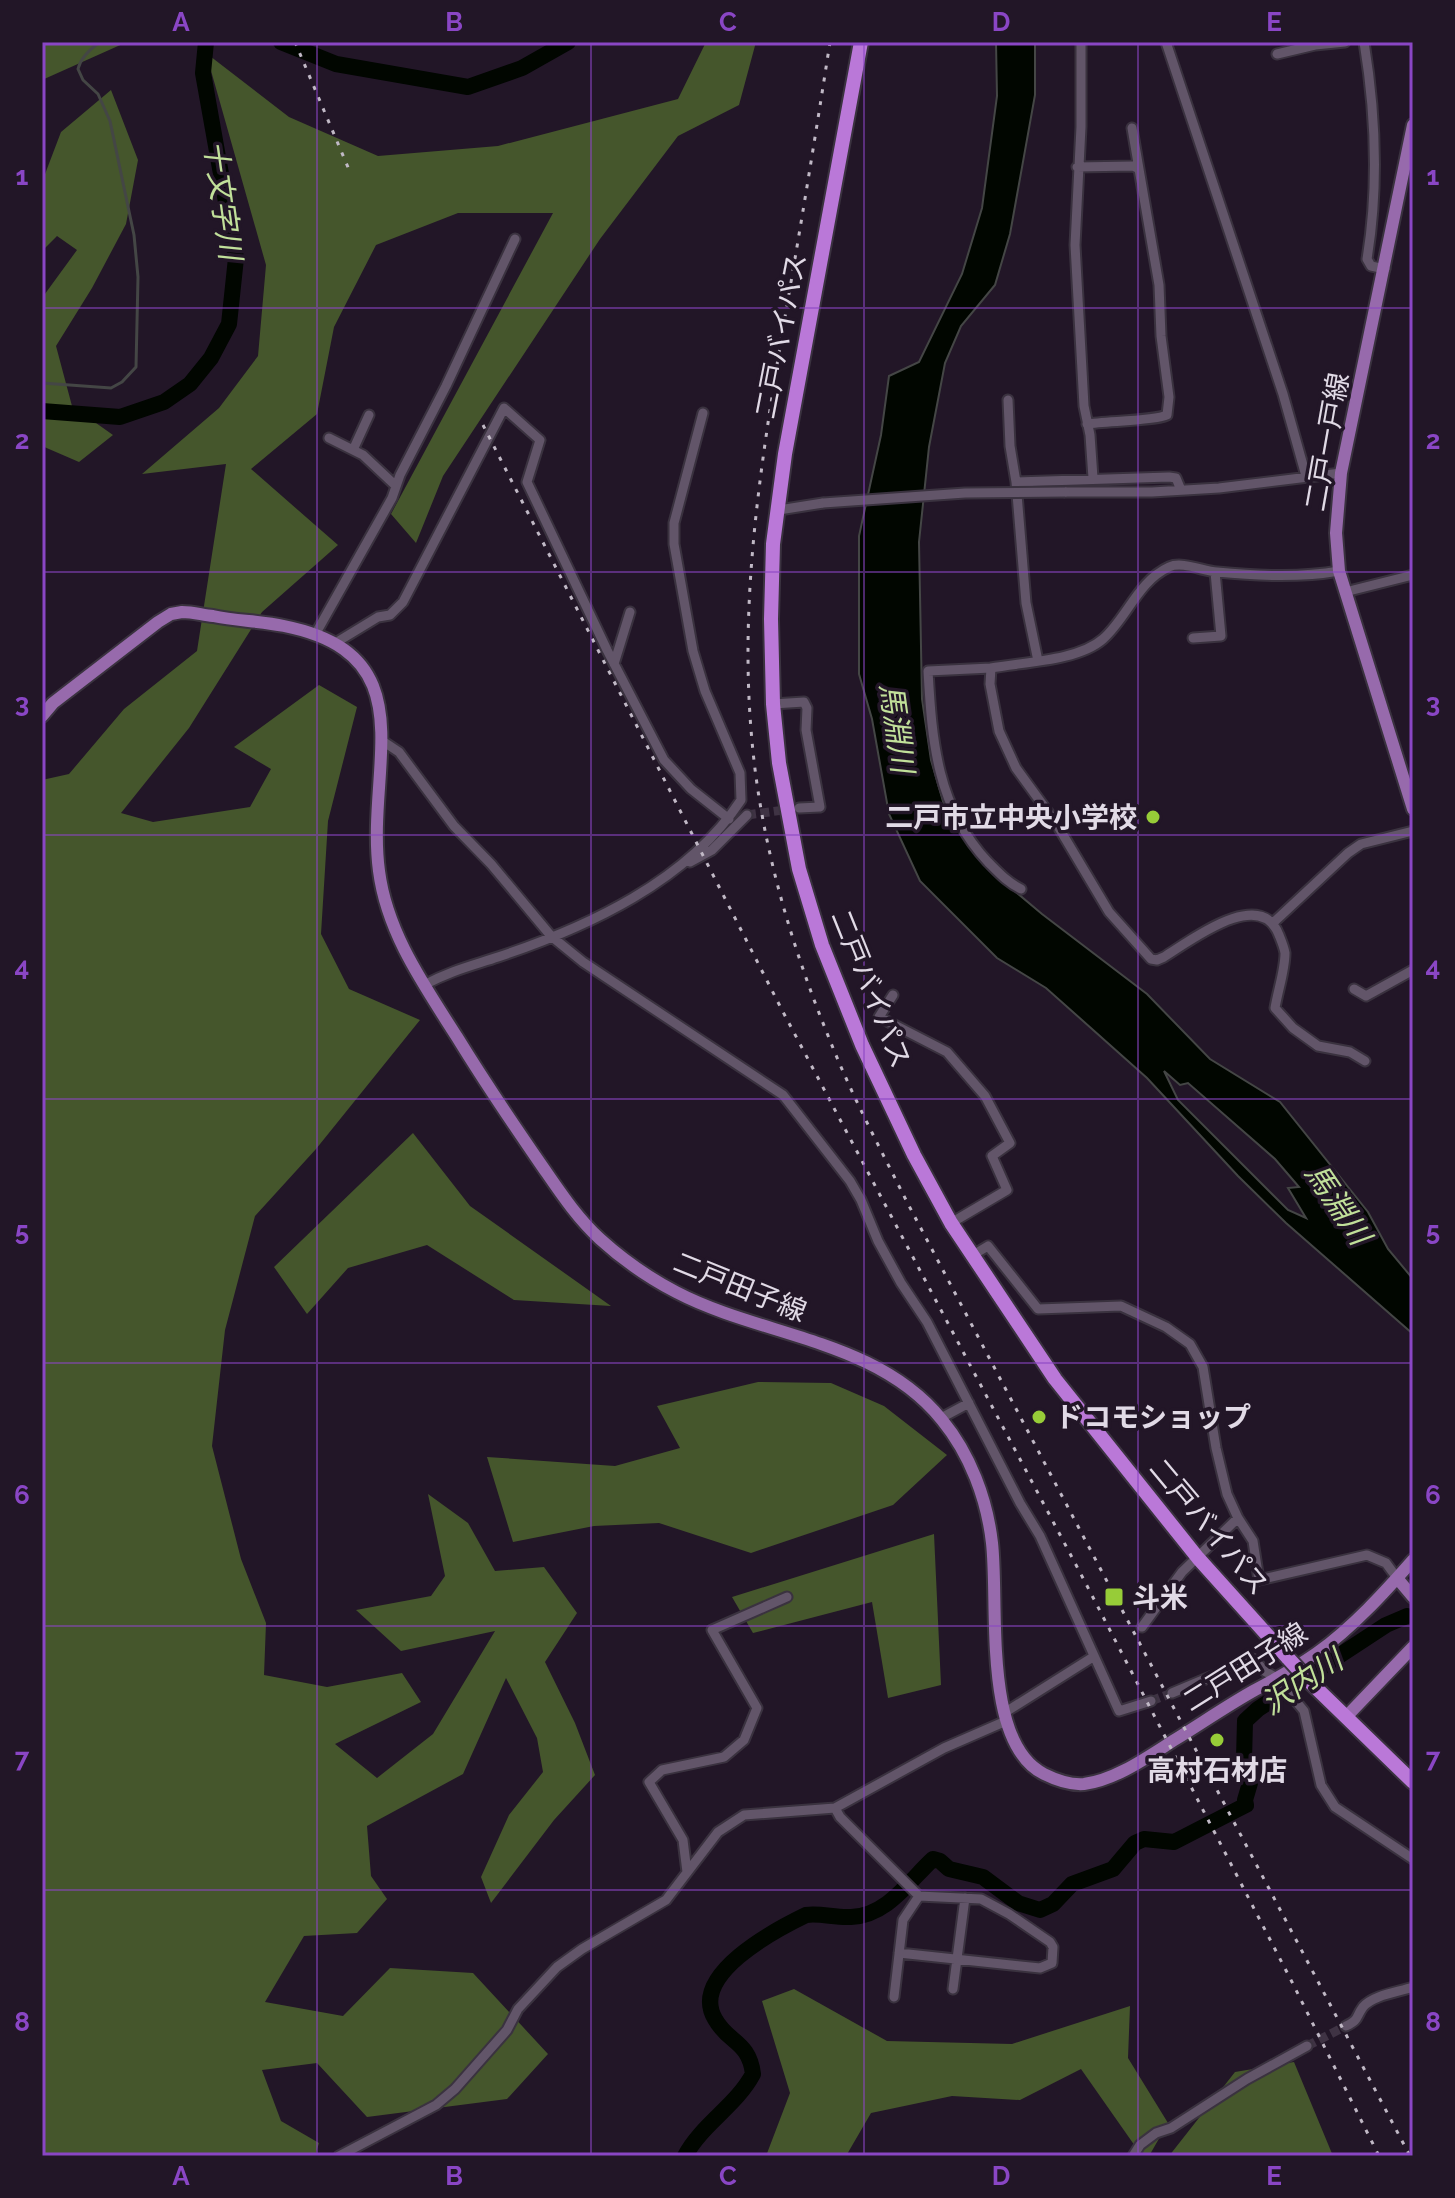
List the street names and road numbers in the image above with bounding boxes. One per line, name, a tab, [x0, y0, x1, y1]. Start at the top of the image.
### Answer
street label: 二戸バイパス	[749, 251, 813, 421]
street label: 二戸一戸線	[1299, 370, 1355, 514]
street label: 二戸バイパス	[824, 905, 918, 1073]
street label: 二戸田子線	[669, 1245, 811, 1329]
street label: 二戸バイパス	[1143, 1452, 1275, 1602]
street label: 二戸田子線	[1177, 1616, 1313, 1718]

